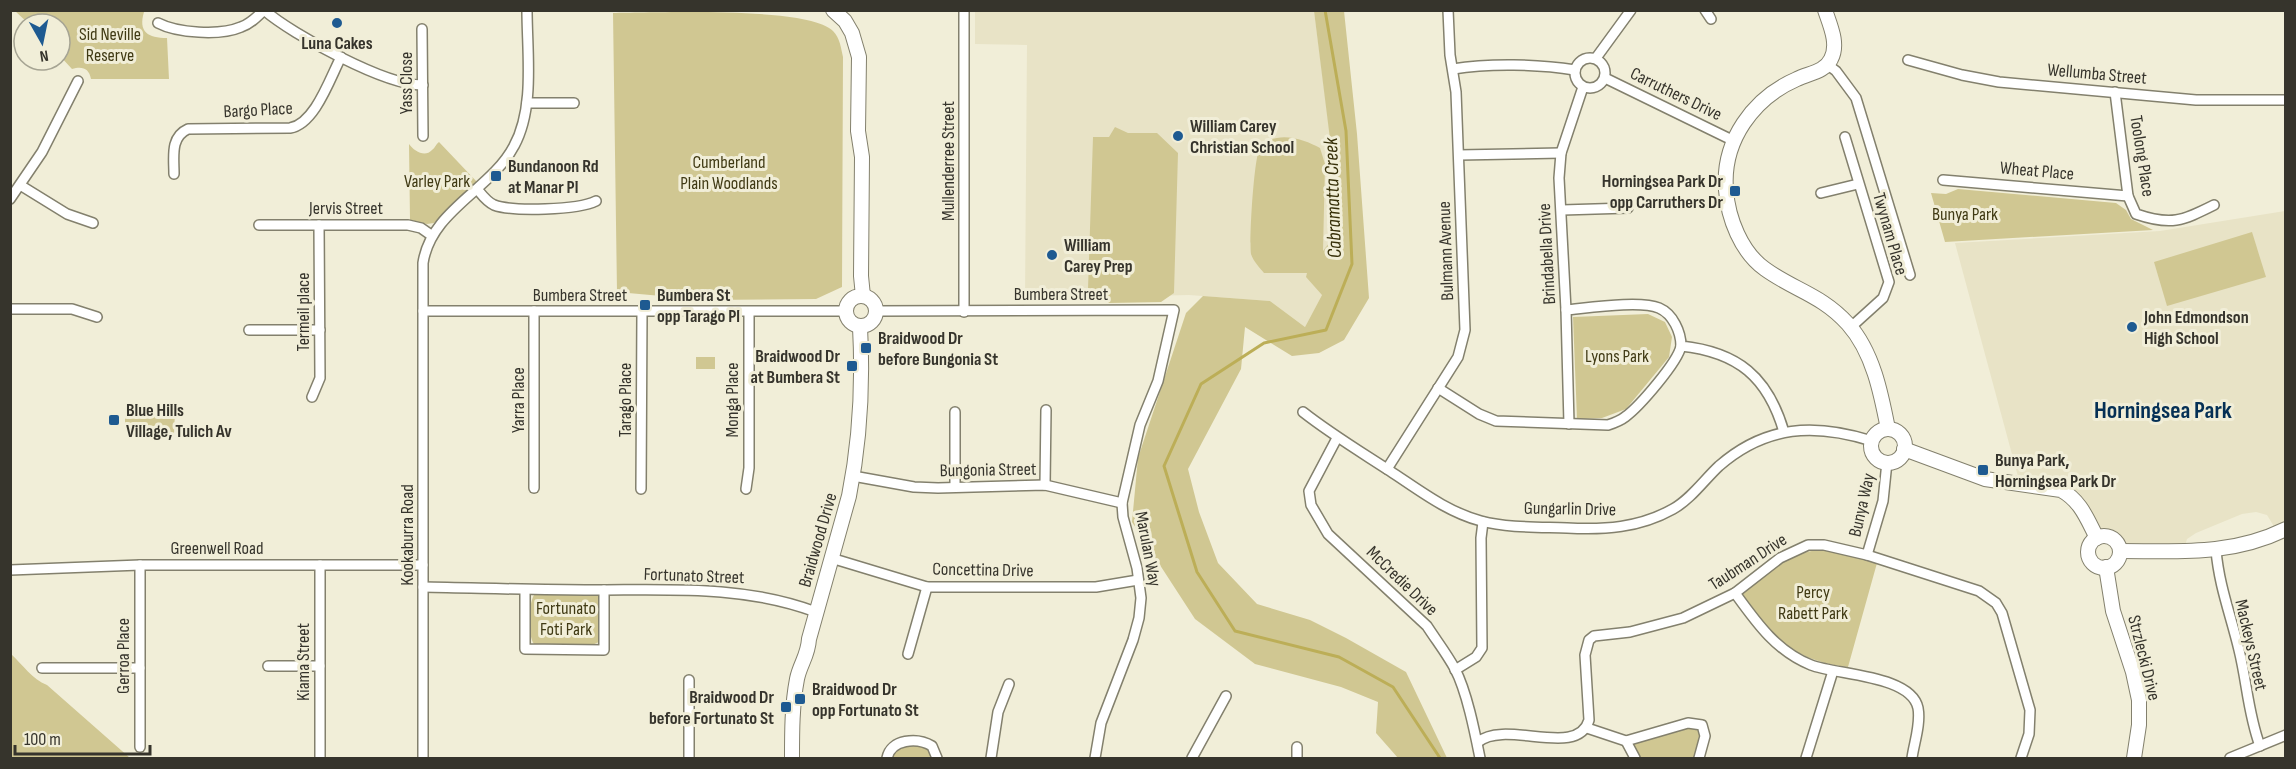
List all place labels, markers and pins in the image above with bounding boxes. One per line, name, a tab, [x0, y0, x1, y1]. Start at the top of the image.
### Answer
marker: Luna Cakes	[330, 16, 344, 30]
place label: Luna Cakes	[301, 33, 373, 54]
place label: William Carey Christian School	[1190, 116, 1294, 158]
marker: William Carey Christian School	[1171, 129, 1185, 143]
place label: Bundanoon Rd at Manar Pl	[508, 156, 599, 198]
marker: Bundanoon Rd at Manar Pl	[489, 169, 503, 183]
place label: Horningsea Park Dr opp Carruthers Dr	[1602, 171, 1723, 213]
marker: Horningsea Park Dr opp Carruthers Dr	[1728, 184, 1742, 198]
place label: William Carey Prep	[1064, 235, 1133, 277]
marker: William Carey Prep	[1045, 248, 1059, 262]
place label: Bumbera St opp Tarago Pl	[657, 285, 740, 327]
marker: Bumbera St opp Tarago Pl	[638, 298, 652, 312]
place label: John Edmondson High School	[2143, 307, 2249, 349]
marker: John Edmondson High School	[2125, 320, 2139, 334]
place label: Braidwood Dr before Bungonia St	[878, 328, 998, 370]
marker: Braidwood Dr before Bungonia St	[859, 341, 873, 355]
place label: Braidwood Dr at Bumbera St	[750, 346, 840, 388]
marker: Braidwood Dr at Bumbera St	[845, 359, 859, 373]
place label: Blue Hills Village, Tulich Av	[126, 400, 232, 442]
marker: Blue Hills Village, Tulich Av	[107, 413, 121, 427]
place label: Bunya Park, Horningsea Park Dr	[1995, 450, 2117, 492]
marker: Bunya Park, Horningsea Park Dr	[1976, 463, 1990, 477]
place label: Braidwood Dr opp Fortunato St	[812, 679, 919, 721]
place label: Braidwood Dr before Fortunato St	[649, 687, 774, 729]
marker: Braidwood Dr opp Fortunato St	[793, 692, 807, 706]
marker: Braidwood Dr before Fortunato St	[779, 700, 793, 714]

